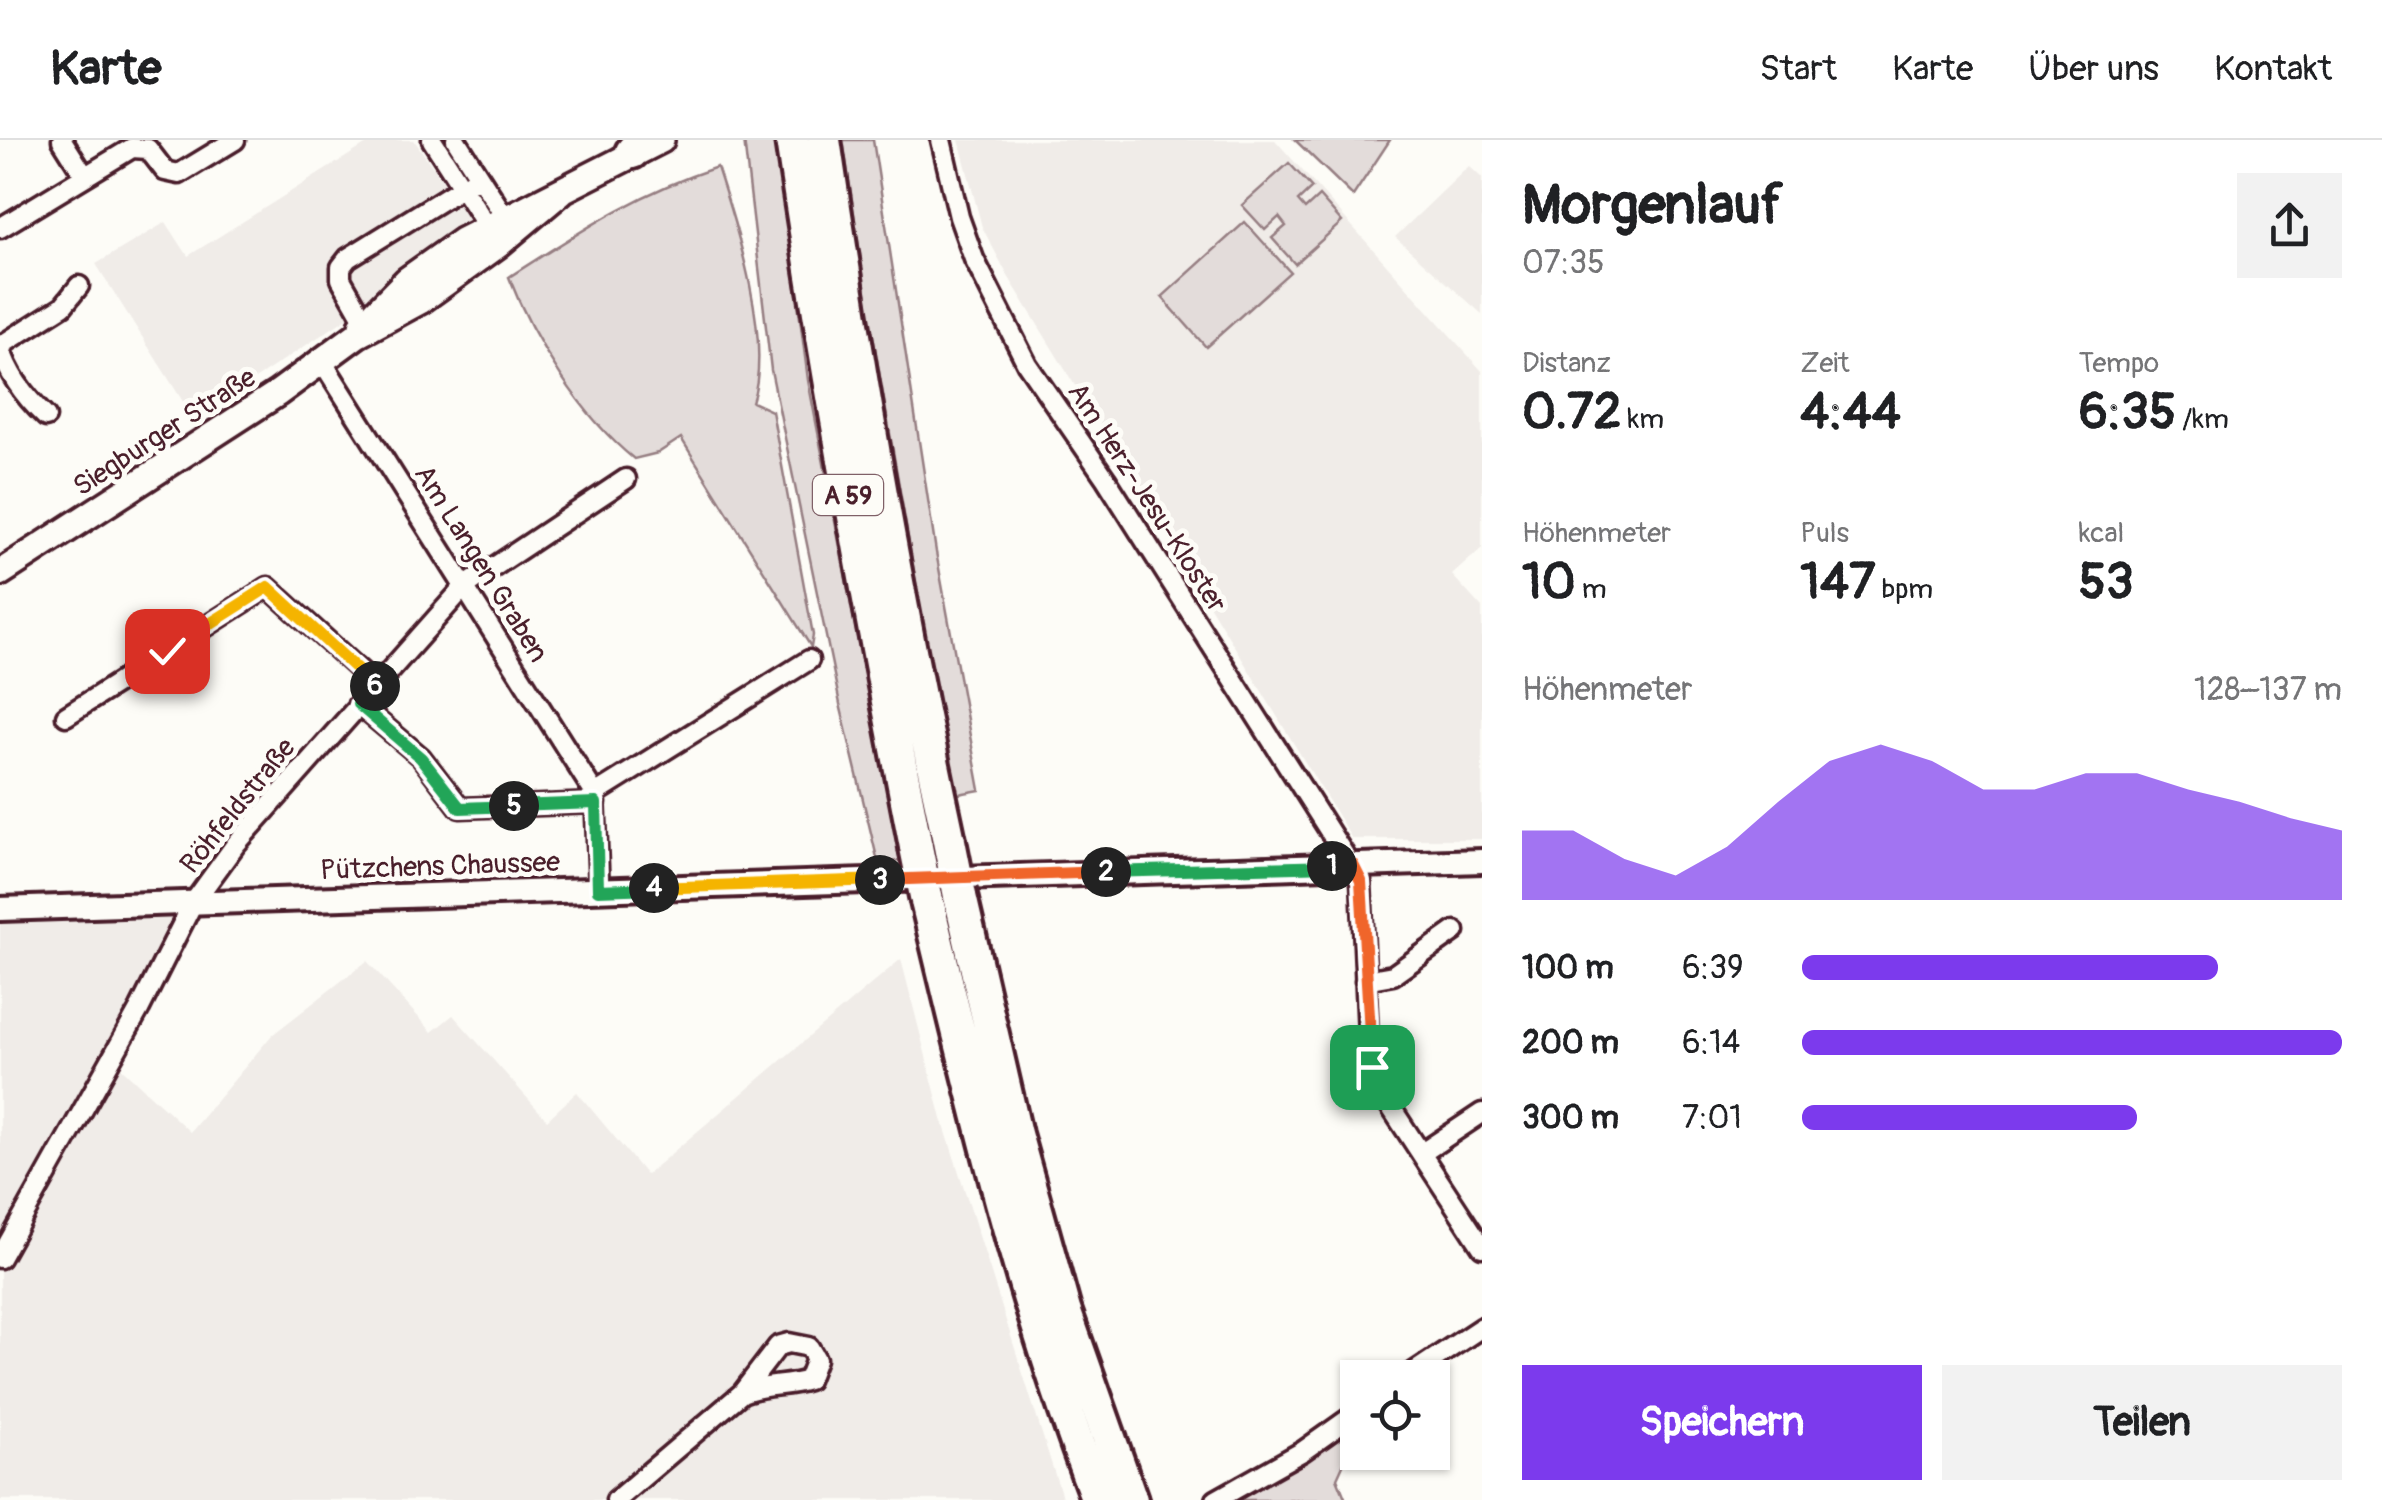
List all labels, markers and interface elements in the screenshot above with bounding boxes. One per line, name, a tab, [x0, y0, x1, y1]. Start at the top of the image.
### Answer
text: Karte	[50, 39, 161, 99]
text: Start	[1760, 47, 1837, 91]
text: Karte	[1892, 47, 1973, 91]
text: Über uns	[2028, 47, 2159, 91]
text: Kontakt	[2214, 47, 2332, 91]
text: Morgenlauf	[1522, 171, 1783, 240]
button: share	[2237, 173, 2342, 278]
text: 07:35	[1522, 243, 1605, 283]
text: Distanz	[1522, 346, 1611, 381]
text: Zeit	[1800, 346, 1850, 381]
text: Tempo	[2079, 346, 2159, 381]
street label: Siegburger Straße	[67, 360, 263, 504]
street label: Am Herz-Jesu-Kloster	[1059, 376, 1234, 619]
text: 0.72	[1522, 381, 1622, 444]
text: 4:44	[1800, 381, 1901, 444]
text: 6:35	[2079, 381, 2176, 444]
text: km	[1622, 402, 1664, 437]
text: /km	[2176, 402, 2229, 437]
street label: Am Langen Graben	[406, 459, 555, 669]
road number: A 59	[813, 475, 883, 515]
text: Höhenmeter	[1522, 516, 1671, 551]
text: Puls	[1800, 516, 1849, 551]
text: kcal	[2079, 516, 2124, 551]
text: 10	[1522, 551, 1576, 614]
text: 147	[1800, 551, 1875, 614]
text: 53	[2079, 551, 2134, 614]
text: m	[1576, 572, 1607, 607]
text: bpm	[1875, 572, 1933, 607]
pin	[125, 609, 210, 694]
icon: check	[140, 624, 195, 679]
pin: 6	[350, 661, 400, 711]
text: 6	[367, 668, 383, 703]
text: Höhenmeter	[1522, 670, 1692, 710]
text: 128–137 m	[2194, 670, 2342, 710]
street label: Röhfeldstraße	[173, 731, 304, 881]
pin: 5	[489, 781, 539, 831]
text: 5	[506, 788, 522, 823]
pin: 1	[1307, 841, 1357, 891]
street label: Pützchens Chaussee	[320, 845, 561, 888]
pin: 2	[1081, 847, 1131, 897]
text: 1	[1327, 848, 1337, 883]
text: 2	[1098, 854, 1114, 889]
pin: 3	[855, 855, 905, 905]
text: 3	[872, 862, 888, 897]
pin: 4	[629, 863, 679, 913]
text: 4	[646, 870, 662, 905]
text: 100 m	[1522, 948, 1614, 988]
text: 6:39	[1682, 948, 1744, 988]
text: 200 m	[1522, 1023, 1619, 1063]
text: 6:14	[1682, 1023, 1740, 1063]
pin	[1330, 1025, 1415, 1110]
icon: arrive	[1345, 1040, 1400, 1095]
text: 300 m	[1522, 1098, 1619, 1138]
text: 7:01	[1682, 1098, 1742, 1138]
map controls	[1340, 1360, 1450, 1470]
button: locate	[1340, 1360, 1450, 1470]
button: Speichern	[1522, 1365, 1922, 1480]
button: Teilen	[1942, 1365, 2342, 1480]

